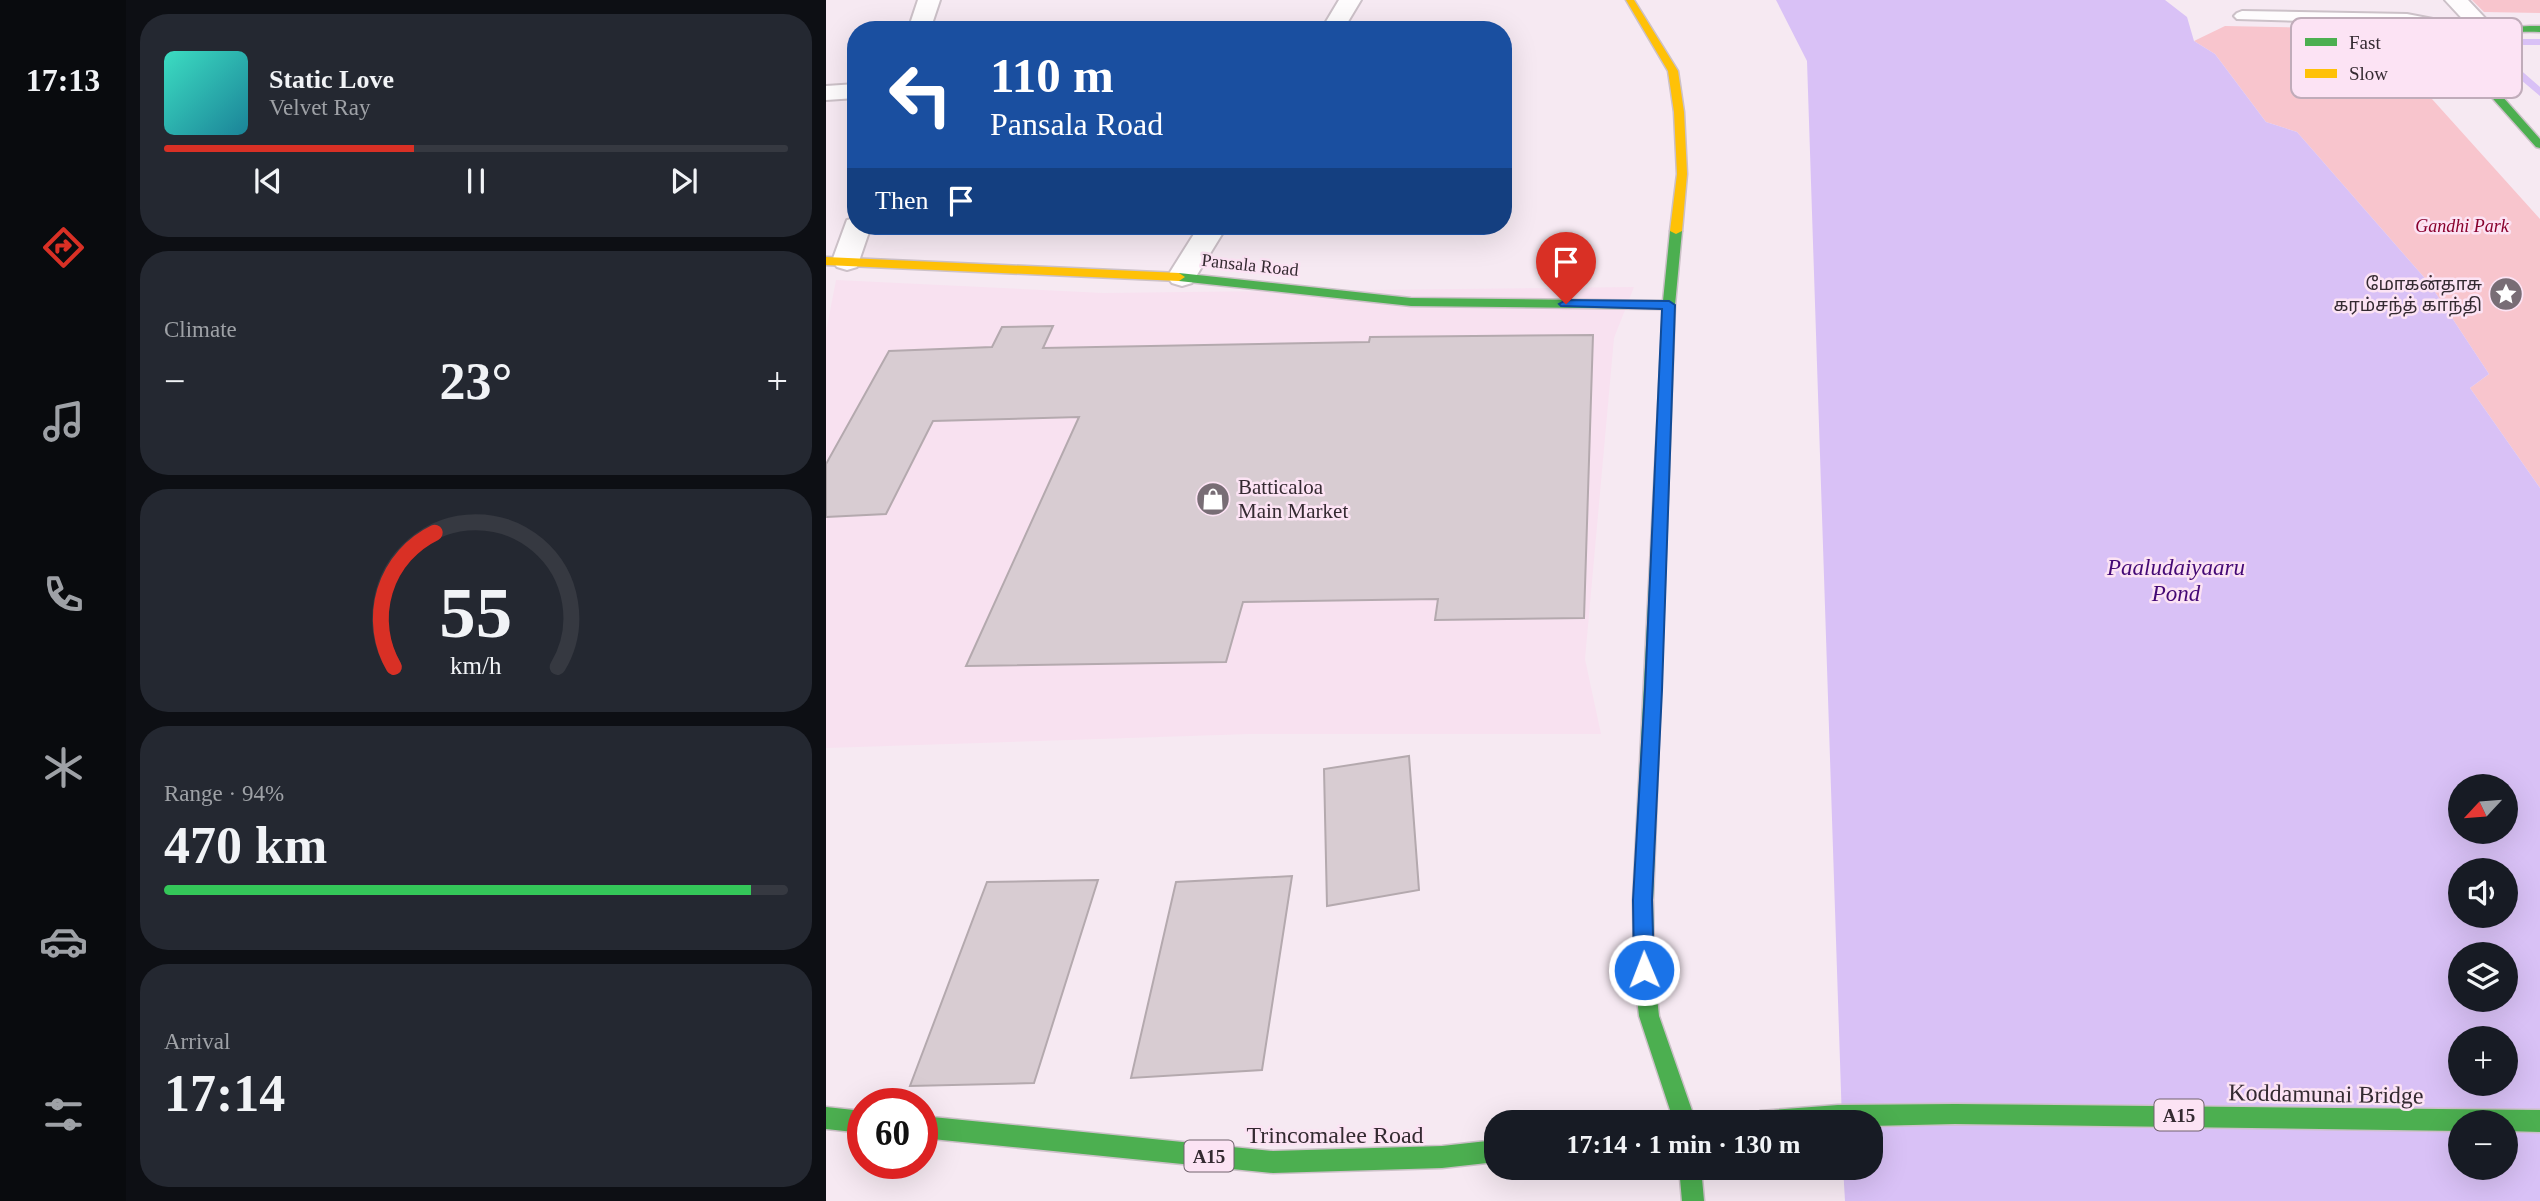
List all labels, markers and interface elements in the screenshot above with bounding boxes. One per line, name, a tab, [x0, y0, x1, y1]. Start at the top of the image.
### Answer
legend	[2291, 18, 2522, 98]
text: Fast	[2349, 32, 2381, 53]
text: 110 m	[990, 48, 1114, 103]
icon: left	[875, 49, 966, 140]
text: 17:13	[26, 62, 100, 98]
text: Slow	[2349, 63, 2388, 84]
text: Static Love	[269, 65, 394, 94]
text: Velvet Ray	[269, 95, 371, 120]
text: Pansala Road	[990, 106, 1163, 142]
icon: previous	[249, 162, 287, 200]
icon: pause	[457, 162, 495, 200]
icon: next	[665, 162, 703, 200]
icon: arrive	[942, 182, 980, 220]
text: Then	[875, 186, 928, 215]
park label: Gandhi Park	[2415, 216, 2510, 236]
icon: directions	[39, 223, 88, 272]
pin	[1536, 232, 1596, 304]
icon: arrive	[1547, 243, 1585, 281]
street label: Pansala Road	[1200, 250, 1300, 280]
place label: மோகன்தாசு கரம்சந்த் காந்தி	[2333, 274, 2482, 317]
place icon: மோகன்தாசு கரம்சந்த் காந்தி	[2487, 275, 2525, 313]
text: Climate	[164, 317, 237, 342]
text: 23°	[440, 353, 512, 410]
text: −	[164, 360, 185, 402]
text: +	[767, 360, 788, 402]
icon: music	[39, 397, 88, 446]
place label: Batticaloa Main Market	[1238, 475, 1348, 523]
shop icon: Batticaloa Main Market	[1194, 480, 1232, 518]
water label: Paaludaiyaaru Pond	[2106, 555, 2245, 606]
icon: phone	[39, 570, 88, 619]
text: 55	[440, 572, 512, 653]
text: km/h	[450, 651, 502, 678]
icon: climate	[39, 743, 88, 792]
north arrow	[2448, 774, 2518, 844]
map controls	[2448, 774, 2518, 1180]
text: Range · 94%	[164, 781, 284, 806]
text: 470 km	[164, 817, 327, 874]
button: sound	[2448, 858, 2518, 928]
icon: car	[39, 917, 88, 966]
position arrow	[1607, 933, 1681, 1007]
button: layers	[2448, 942, 2518, 1012]
button: +	[2448, 1026, 2518, 1096]
text: Arrival	[164, 1029, 230, 1054]
text: 17:14	[164, 1065, 285, 1122]
street label: Koddamunai Bridge	[2228, 1079, 2424, 1109]
speed limit sign: 60	[847, 1088, 938, 1179]
icon: filters	[39, 1090, 88, 1139]
road number: A15	[2154, 1100, 2204, 1130]
button: −	[2448, 1110, 2518, 1180]
street label: Trincomalee Road	[1246, 1122, 1424, 1148]
text: 17:14 · 1 min · 130 m	[1567, 1130, 1801, 1159]
road number: A15	[1184, 1140, 1234, 1172]

